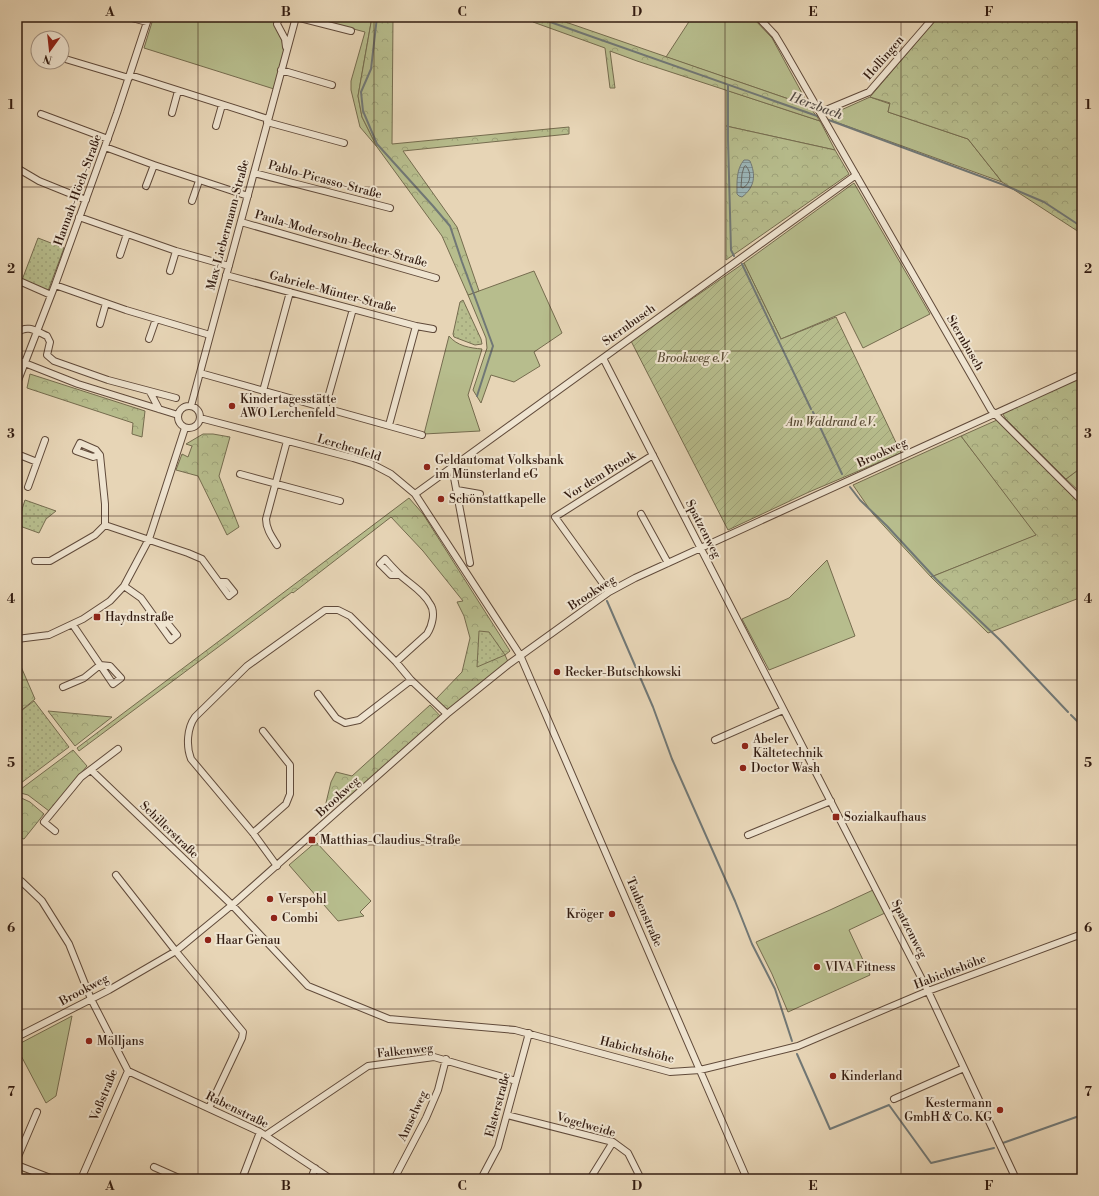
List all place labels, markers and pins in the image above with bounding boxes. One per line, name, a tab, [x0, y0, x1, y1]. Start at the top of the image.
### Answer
place label: Kindertagesstätte AWO Lerchenfeld	[239, 392, 336, 421]
marker: Kindertagesstätte AWO Lerchenfeld	[227, 401, 237, 411]
place label: Geldautomat Volksbank im Münsterland eG	[435, 453, 564, 482]
marker: Geldautomat Volksbank im Münsterland eG	[422, 462, 432, 472]
place label: Schönstattkapelle	[449, 492, 546, 507]
marker: Schönstattkapelle	[436, 494, 446, 504]
place label: Haydnstraße	[105, 610, 174, 625]
marker: Haydnstraße	[92, 612, 102, 622]
place label: Recker-Butschkowski	[565, 665, 681, 680]
marker: Recker-Butschkowski	[552, 667, 562, 677]
place label: Abeler Kältetechnik	[752, 732, 824, 761]
marker: Abeler Kältetechnik	[740, 741, 750, 751]
place label: Doctor Wash	[751, 761, 820, 776]
marker: Doctor Wash	[738, 763, 748, 773]
place label: Sozialkaufhaus	[844, 810, 926, 825]
marker: Sozialkaufhaus	[831, 812, 841, 822]
place label: Matthias-Claudius-Straße	[320, 833, 461, 848]
marker: Matthias-Claudius-Straße	[307, 835, 317, 845]
place label: Verspohl	[277, 892, 327, 907]
marker: Verspohl	[265, 894, 275, 904]
place label: Kröger	[566, 907, 604, 922]
marker: Kröger	[607, 909, 617, 919]
place label: Combi	[282, 911, 318, 926]
marker: Combi	[269, 913, 279, 923]
place label: Haar Genau	[216, 933, 281, 948]
marker: Haar Genau	[203, 935, 213, 945]
place label: VIVA Fitness	[824, 960, 896, 975]
marker: VIVA Fitness	[812, 962, 822, 972]
place label: Mölljans	[97, 1034, 144, 1049]
marker: Mölljans	[84, 1036, 94, 1046]
place label: Kinderland	[841, 1069, 903, 1084]
marker: Kinderland	[828, 1071, 838, 1081]
place label: Kestermann GmbH & Co. KG	[904, 1096, 992, 1125]
marker: Kestermann GmbH & Co. KG	[995, 1105, 1005, 1115]

